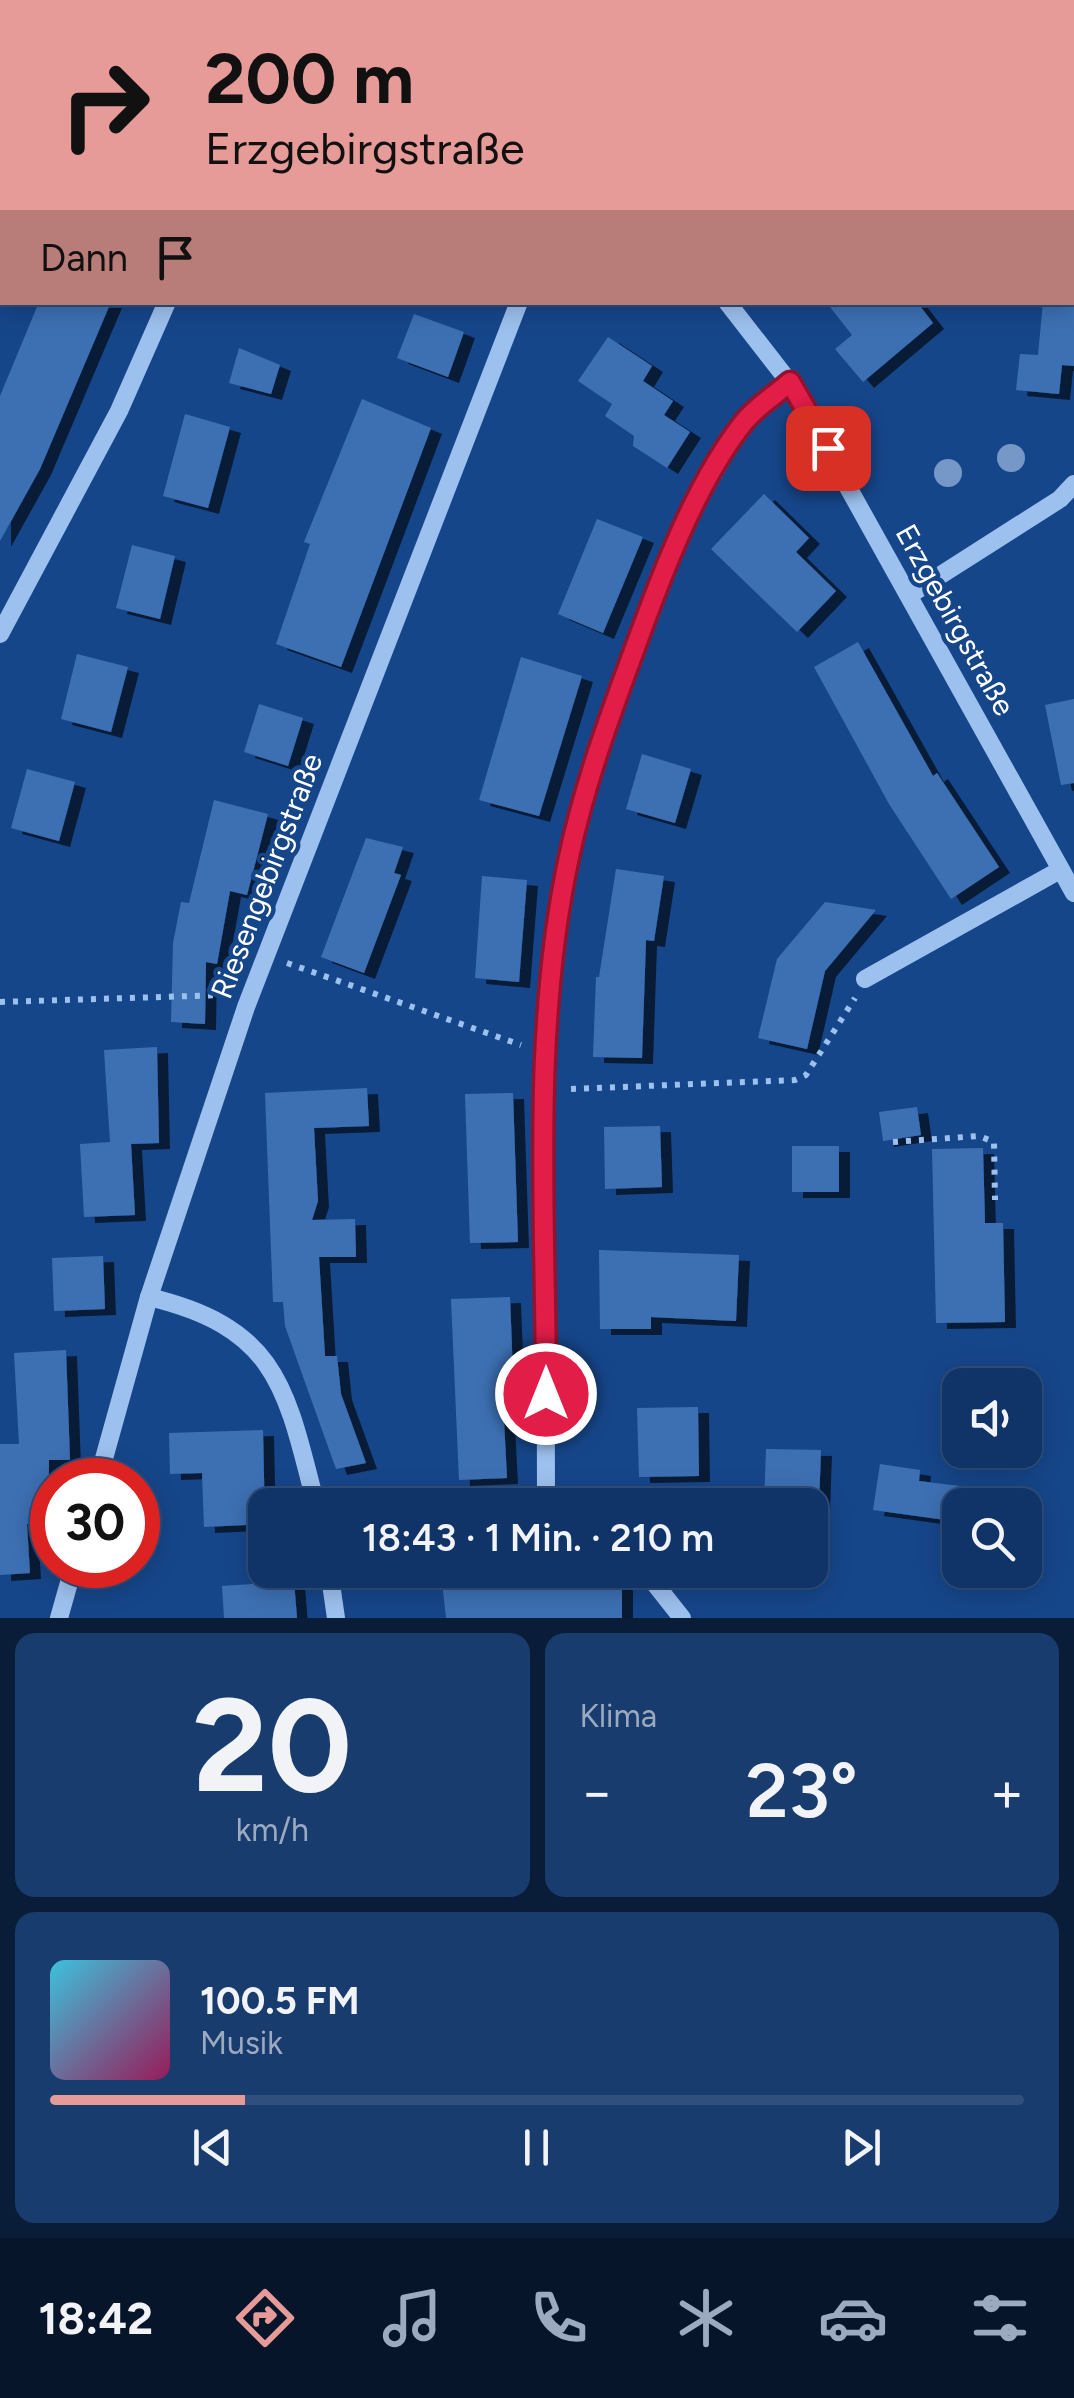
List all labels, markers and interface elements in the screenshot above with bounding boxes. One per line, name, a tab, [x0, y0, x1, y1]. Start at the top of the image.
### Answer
text: 200 m	[205, 36, 414, 121]
icon: right	[40, 40, 170, 170]
text: Erzgebirgstraße	[205, 121, 524, 175]
icon: arrive	[148, 230, 203, 285]
text: Dann	[40, 235, 128, 281]
pin	[786, 406, 871, 491]
icon: arrive	[801, 421, 856, 476]
street label: Erzgebirgstraße	[888, 518, 1023, 722]
street label: Riesengebirgstraße	[203, 748, 330, 1004]
position arrow	[494, 1342, 598, 1446]
map controls	[942, 1368, 1042, 1588]
button: sound	[942, 1368, 1042, 1468]
speed limit sign: 30	[30, 1458, 160, 1588]
button: search	[942, 1488, 1042, 1588]
text: 18:43 · 1 Min. · 210 m	[362, 1515, 714, 1561]
text: 20	[192, 1668, 352, 1824]
text: Klima	[580, 1697, 657, 1735]
text: 23°	[746, 1746, 858, 1836]
text: −	[580, 1759, 614, 1825]
text: +	[990, 1759, 1024, 1825]
text: km/h	[236, 1811, 309, 1849]
text: 100.5 FM	[200, 1978, 359, 2024]
text: Musik	[200, 2024, 283, 2062]
icon: previous	[185, 2120, 240, 2175]
icon: pause	[509, 2120, 564, 2175]
icon: next	[834, 2120, 889, 2175]
icon: directions	[230, 2283, 300, 2353]
icon: music	[377, 2283, 447, 2353]
icon: phone	[524, 2283, 594, 2353]
icon: climate	[671, 2283, 741, 2353]
icon: car	[818, 2283, 888, 2353]
icon: filters	[965, 2283, 1035, 2353]
text: 18:42	[39, 2291, 153, 2345]

